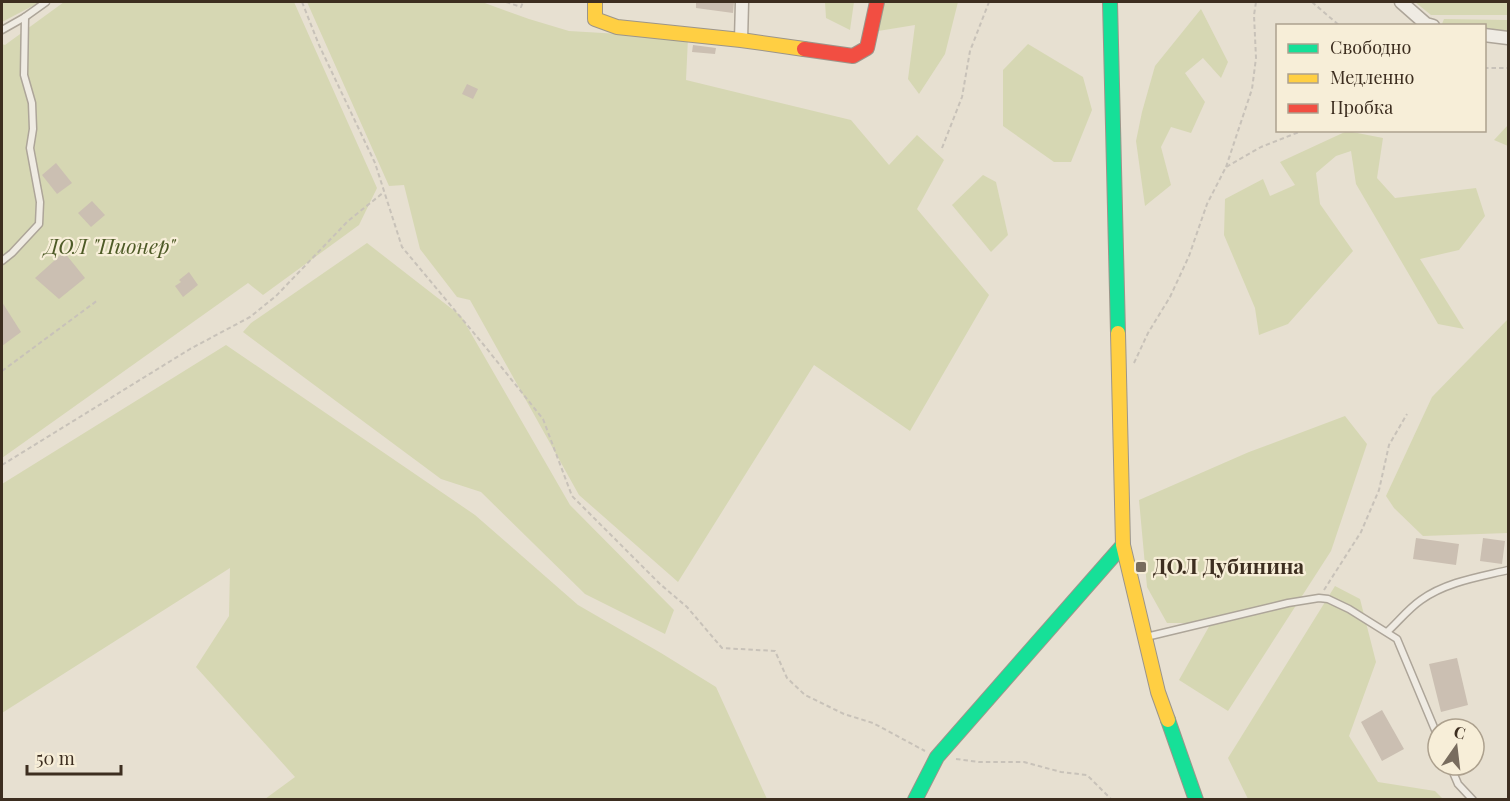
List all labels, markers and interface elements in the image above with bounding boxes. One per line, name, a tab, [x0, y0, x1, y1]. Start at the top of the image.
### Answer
legend	[1276, 24, 1486, 132]
text: Свободно	[1330, 35, 1411, 59]
text: Медленно	[1330, 65, 1415, 89]
text: Пробка	[1330, 95, 1393, 119]
park label: ДОЛ "Пионер"	[41, 231, 177, 259]
place label: ДОЛ Дубинина	[1153, 551, 1304, 579]
marker: ДОЛ Дубинина	[1134, 560, 1148, 574]
north arrow	[1426, 717, 1486, 777]
text: С	[1452, 720, 1468, 744]
scale bar	[27, 738, 122, 776]
text: 50 m	[36, 746, 75, 770]

